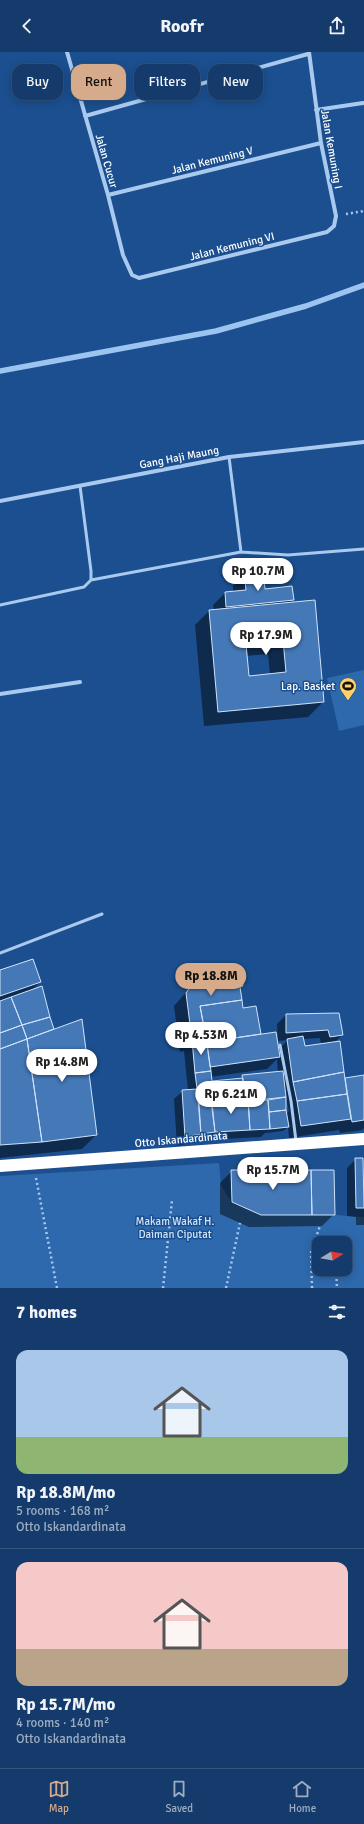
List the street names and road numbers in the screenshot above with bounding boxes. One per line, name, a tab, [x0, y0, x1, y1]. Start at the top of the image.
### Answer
street label: Jalan Kemuning I	[318, 108, 345, 190]
street label: Jalan Cucur	[93, 133, 120, 190]
street label: Jalan Kemuning V	[170, 144, 255, 177]
street label: Jalan Kemuning VI	[188, 230, 276, 263]
street label: Gang Haji Maung	[138, 443, 220, 472]
street label: Otto Iskandardinata	[134, 1129, 228, 1150]

